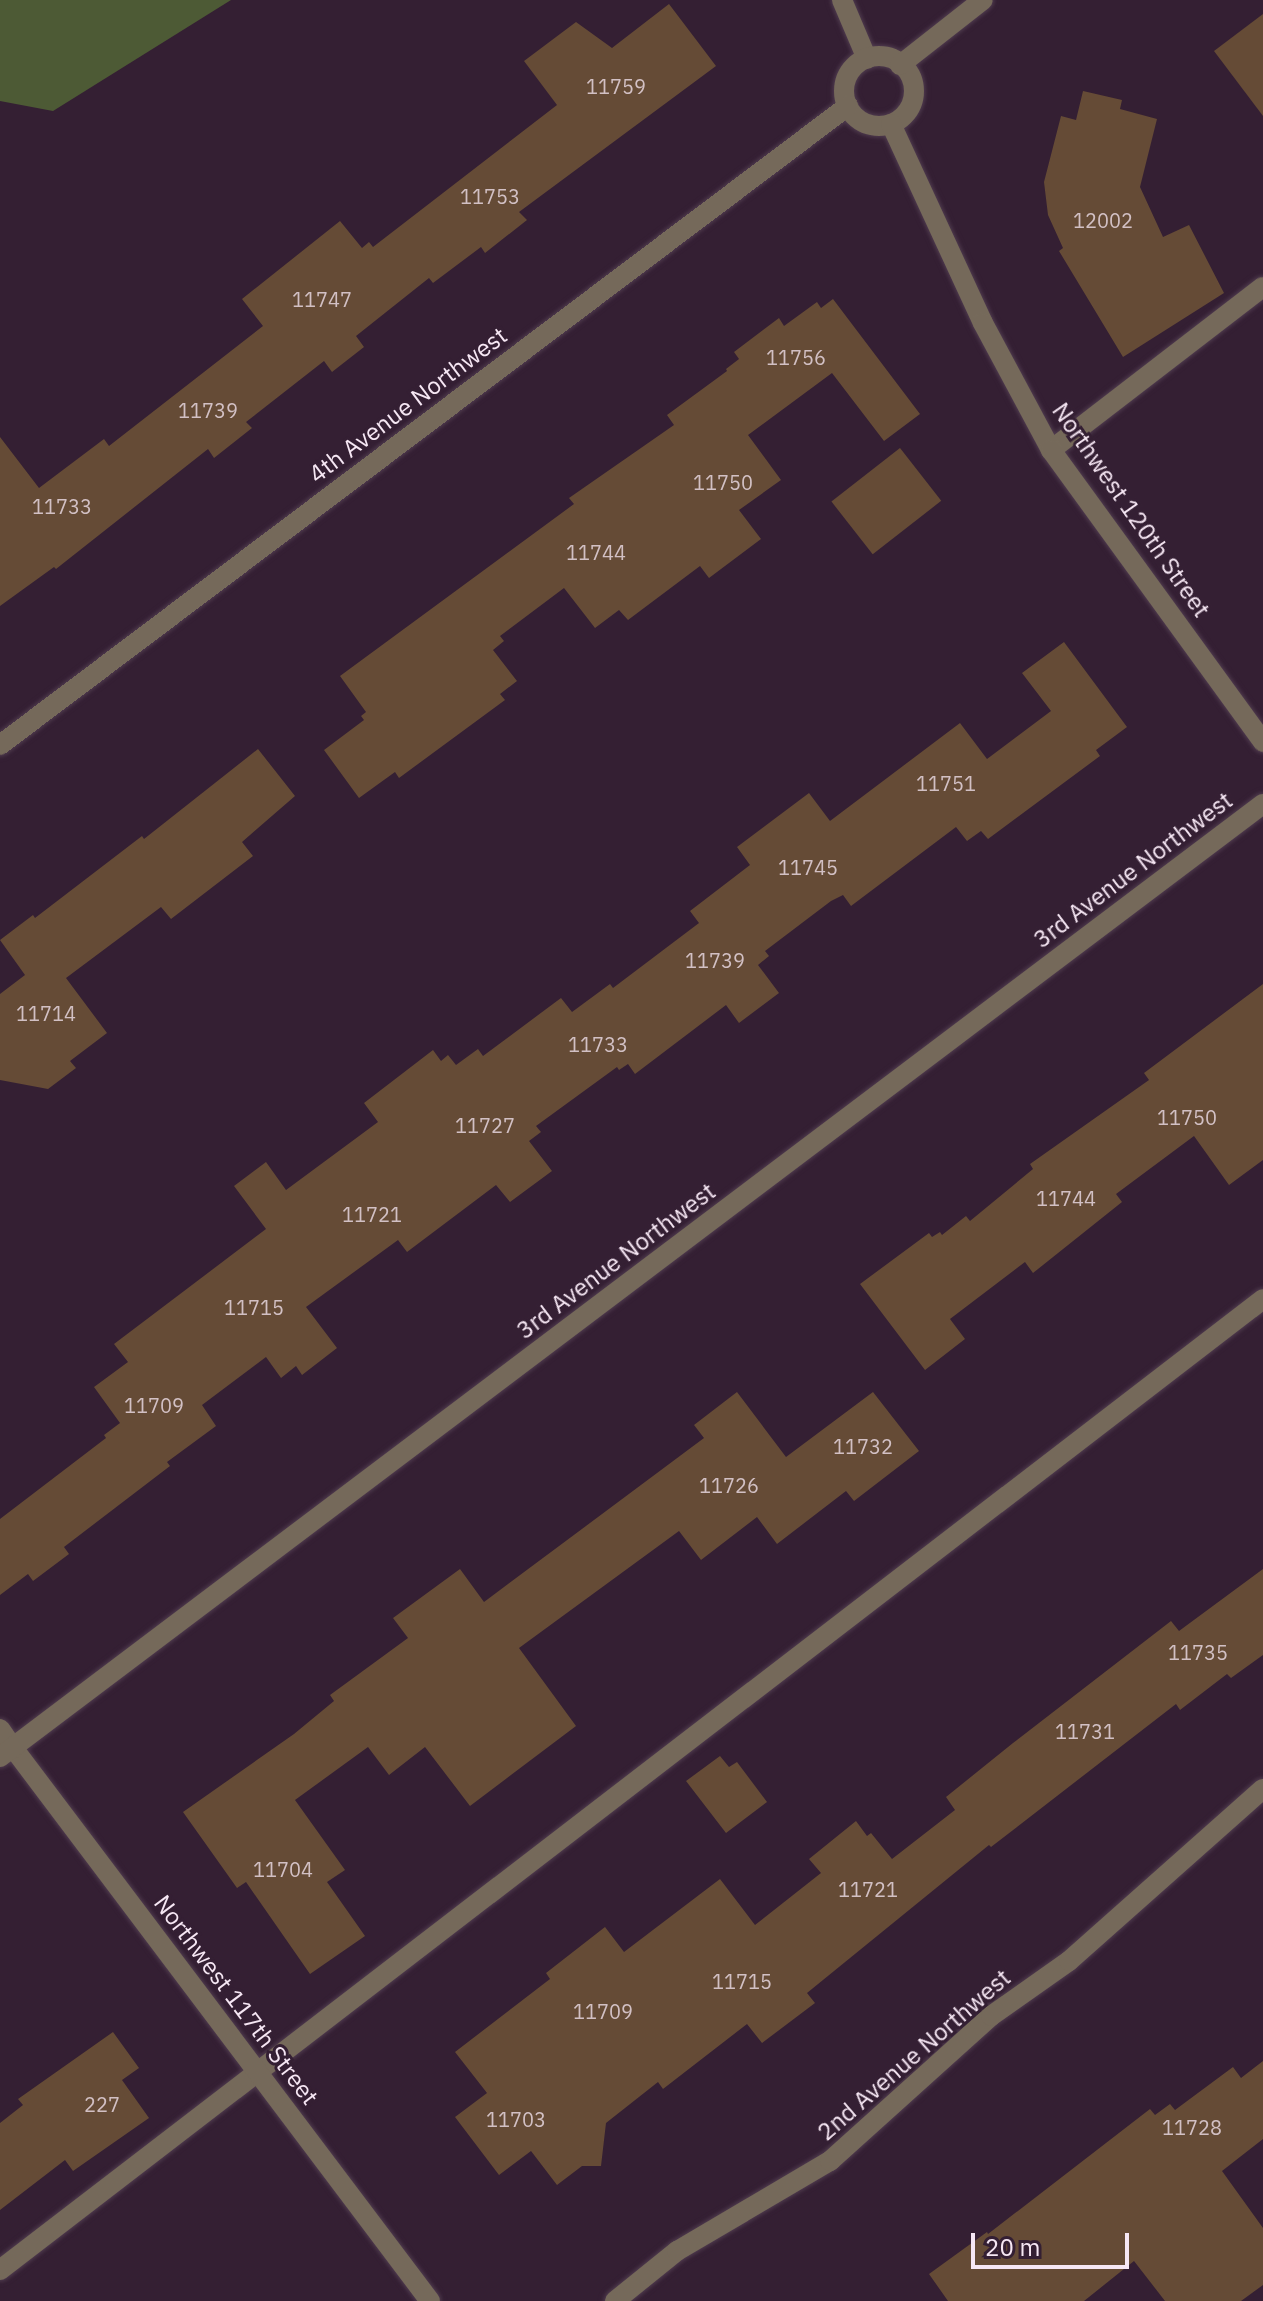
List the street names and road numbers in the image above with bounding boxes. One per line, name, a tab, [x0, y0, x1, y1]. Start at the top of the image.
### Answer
street label: 4th Avenue Northwest	[303, 321, 513, 489]
street label: Northwest 120th Street	[1046, 397, 1216, 623]
street label: 3rd Avenue Northwest	[1028, 786, 1238, 954]
street label: 3rd Avenue Northwest	[511, 1177, 721, 1345]
street label: Northwest 117th Street	[148, 1889, 324, 2111]
street label: 2nd Avenue Northwest	[812, 1963, 1016, 2147]

